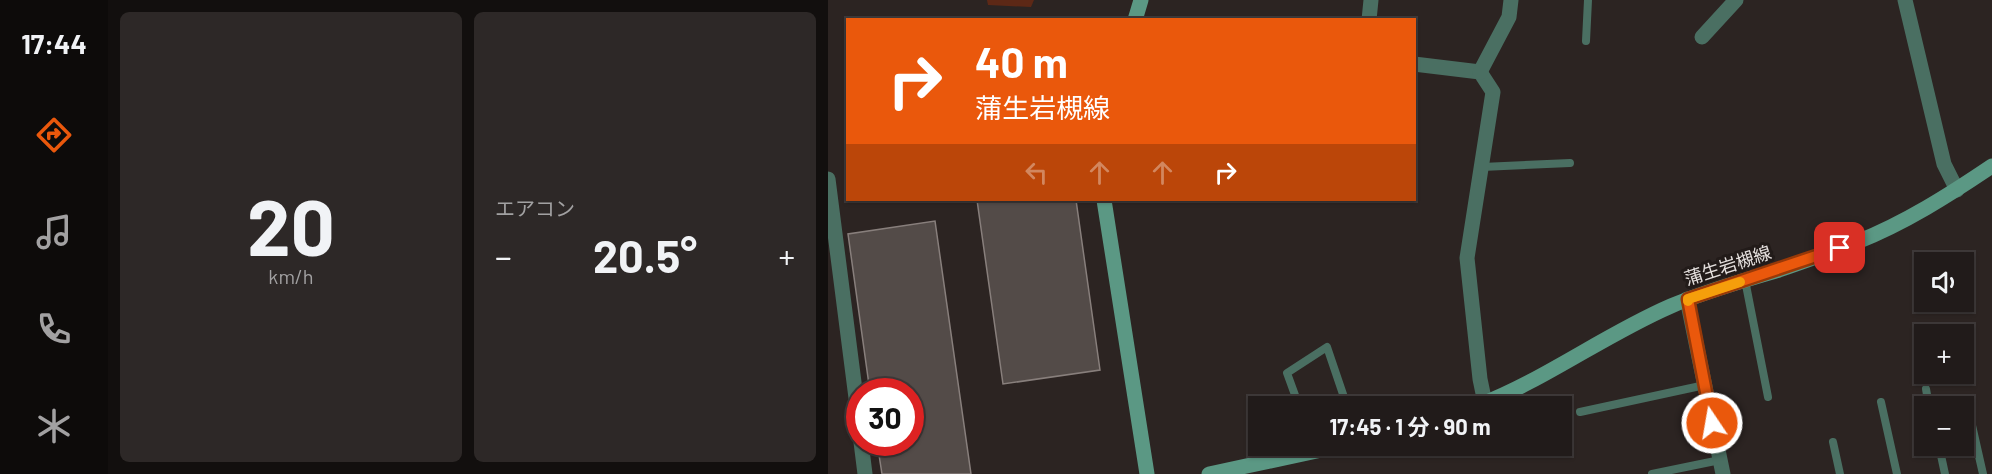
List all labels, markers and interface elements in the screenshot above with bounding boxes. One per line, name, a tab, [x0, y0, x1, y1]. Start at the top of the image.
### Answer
text: 17:44	[21, 27, 87, 59]
text: 40 m	[975, 36, 1068, 86]
icon: right	[876, 42, 954, 120]
text: 蒲生岩槻線	[975, 91, 1110, 123]
icon: directions	[33, 114, 75, 156]
icon: left	[1020, 156, 1053, 189]
icon: ahead	[1083, 156, 1116, 189]
icon: ahead	[1146, 156, 1179, 189]
icon: right	[1209, 156, 1242, 189]
text: 20	[247, 178, 335, 272]
text: エアコン	[495, 196, 575, 220]
icon: music	[33, 211, 75, 253]
pin	[1814, 222, 1865, 273]
text: 20.5°	[593, 228, 697, 282]
icon: arrive	[1823, 231, 1856, 264]
text: −	[495, 236, 512, 276]
text: +	[779, 236, 795, 276]
street label: 蒲生岩槻線	[1681, 241, 1774, 289]
map controls	[1914, 252, 1974, 456]
button: sound	[1914, 252, 1974, 312]
text: km/h	[268, 264, 314, 288]
icon: phone	[33, 308, 75, 350]
button: +	[1914, 324, 1974, 384]
speed limit sign: 30	[846, 378, 924, 456]
position arrow	[1680, 391, 1744, 455]
button: −	[1914, 396, 1974, 456]
icon: climate	[33, 405, 75, 447]
text: 17:45 · 1 分 · 90 m	[1330, 413, 1491, 439]

